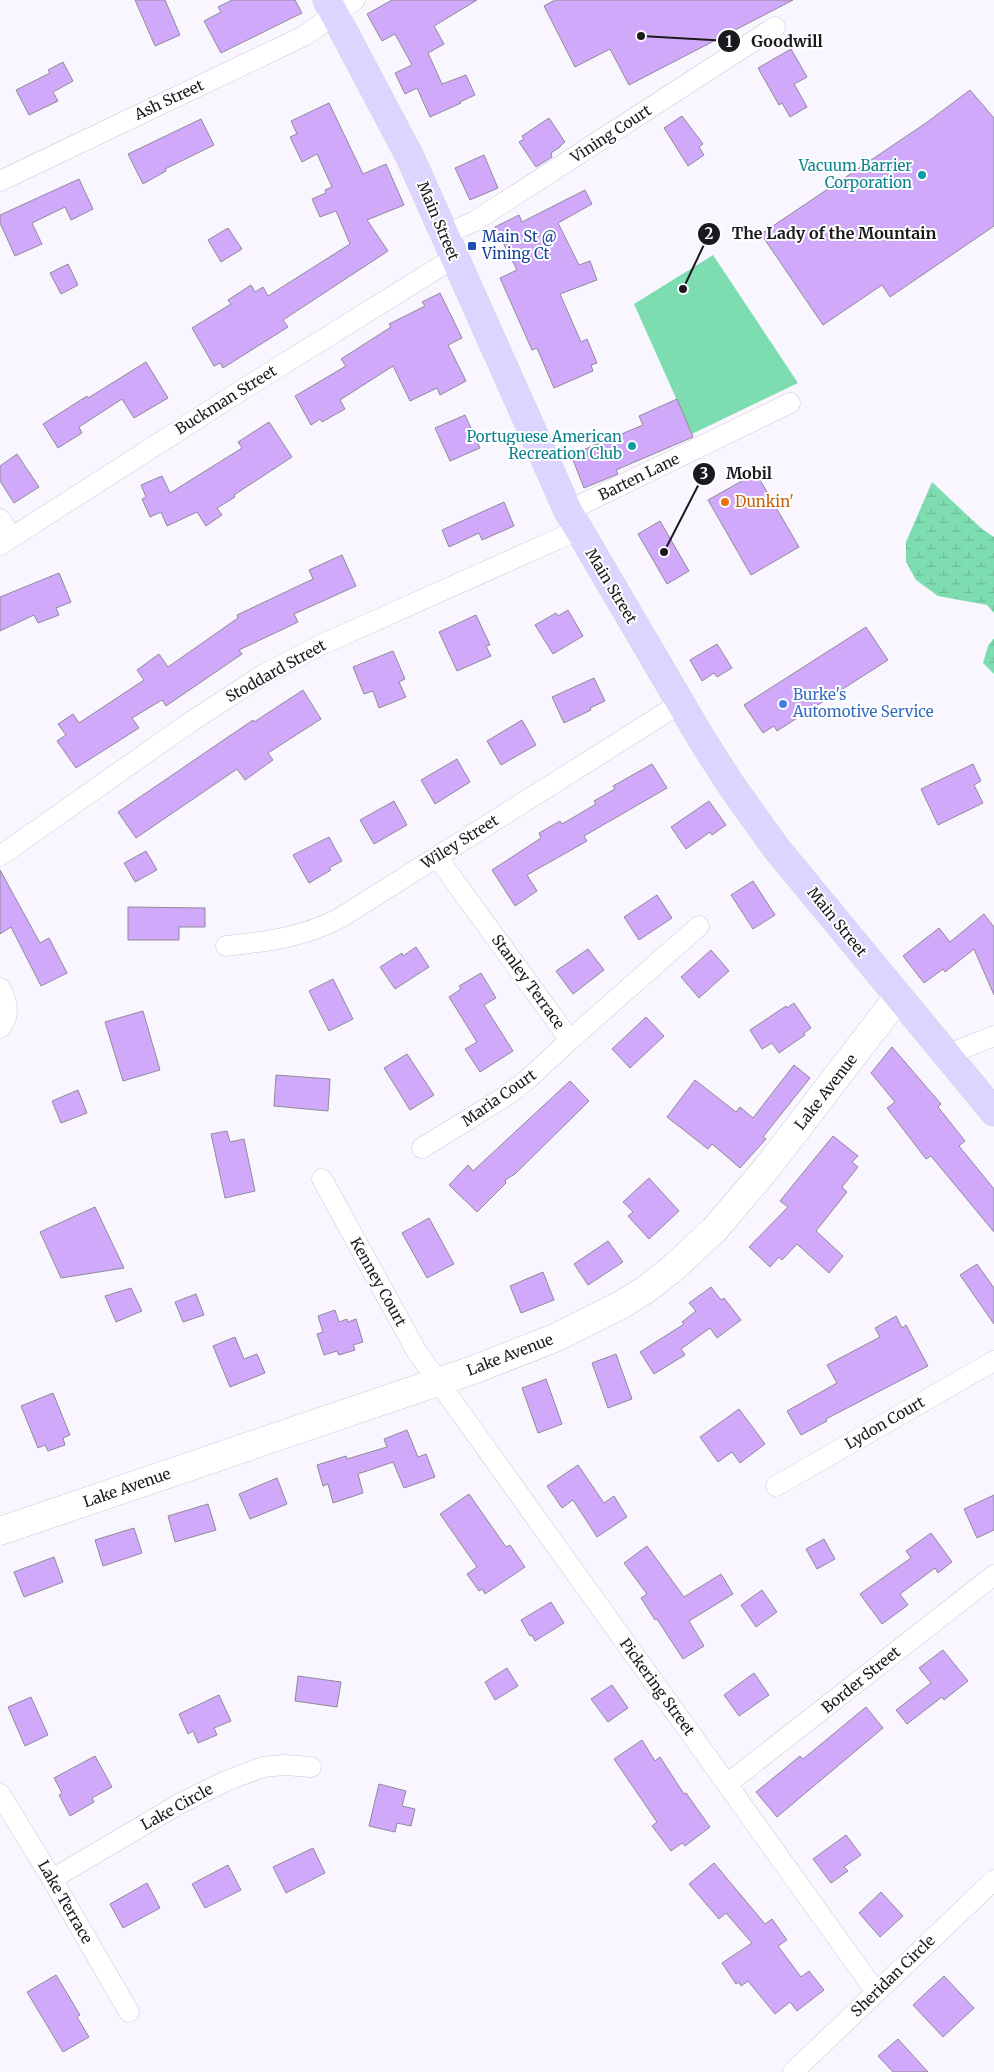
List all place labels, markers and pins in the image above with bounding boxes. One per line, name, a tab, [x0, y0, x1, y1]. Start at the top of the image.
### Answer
callout: Goodwill	[716, 26, 833, 57]
place label: Vacuum Barrier Corporation	[798, 156, 912, 192]
marker: Vacuum Barrier Corporation	[916, 169, 928, 181]
callout: The Lady of the Mountain	[697, 218, 946, 249]
place label: Main St @ Vining Ct	[481, 227, 557, 263]
marker: Main St @ Vining Ct	[466, 240, 478, 252]
place label: Portuguese American Recreation Club	[466, 427, 622, 463]
marker: Portuguese American Recreation Club	[626, 440, 638, 452]
callout: Mobil	[691, 458, 782, 489]
place label: Dunkin'	[735, 492, 794, 511]
marker: Dunkin'	[719, 496, 731, 508]
place label: Burke's Automotive Service	[792, 685, 934, 721]
marker: Burke's Automotive Service	[777, 698, 789, 710]

